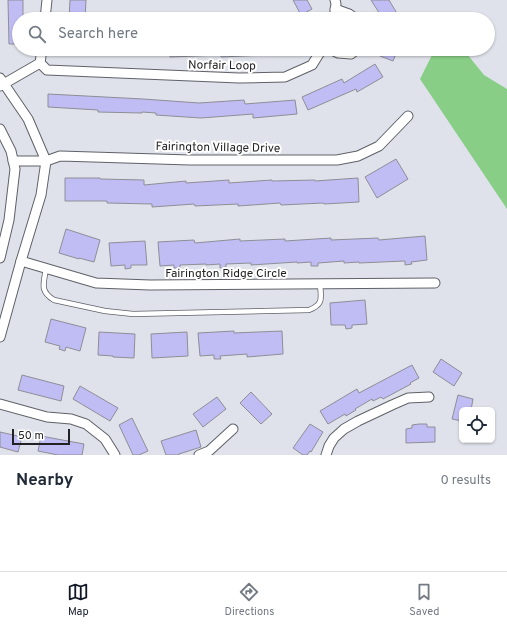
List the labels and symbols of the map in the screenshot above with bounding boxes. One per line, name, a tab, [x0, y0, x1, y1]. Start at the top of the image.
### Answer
street label: Norfair Loop	[188, 57, 256, 75]
street label: Fairington Village Drive	[156, 139, 280, 157]
street label: Fairington Ridge Circle	[165, 266, 287, 282]
scale bar	[12, 427, 70, 446]

